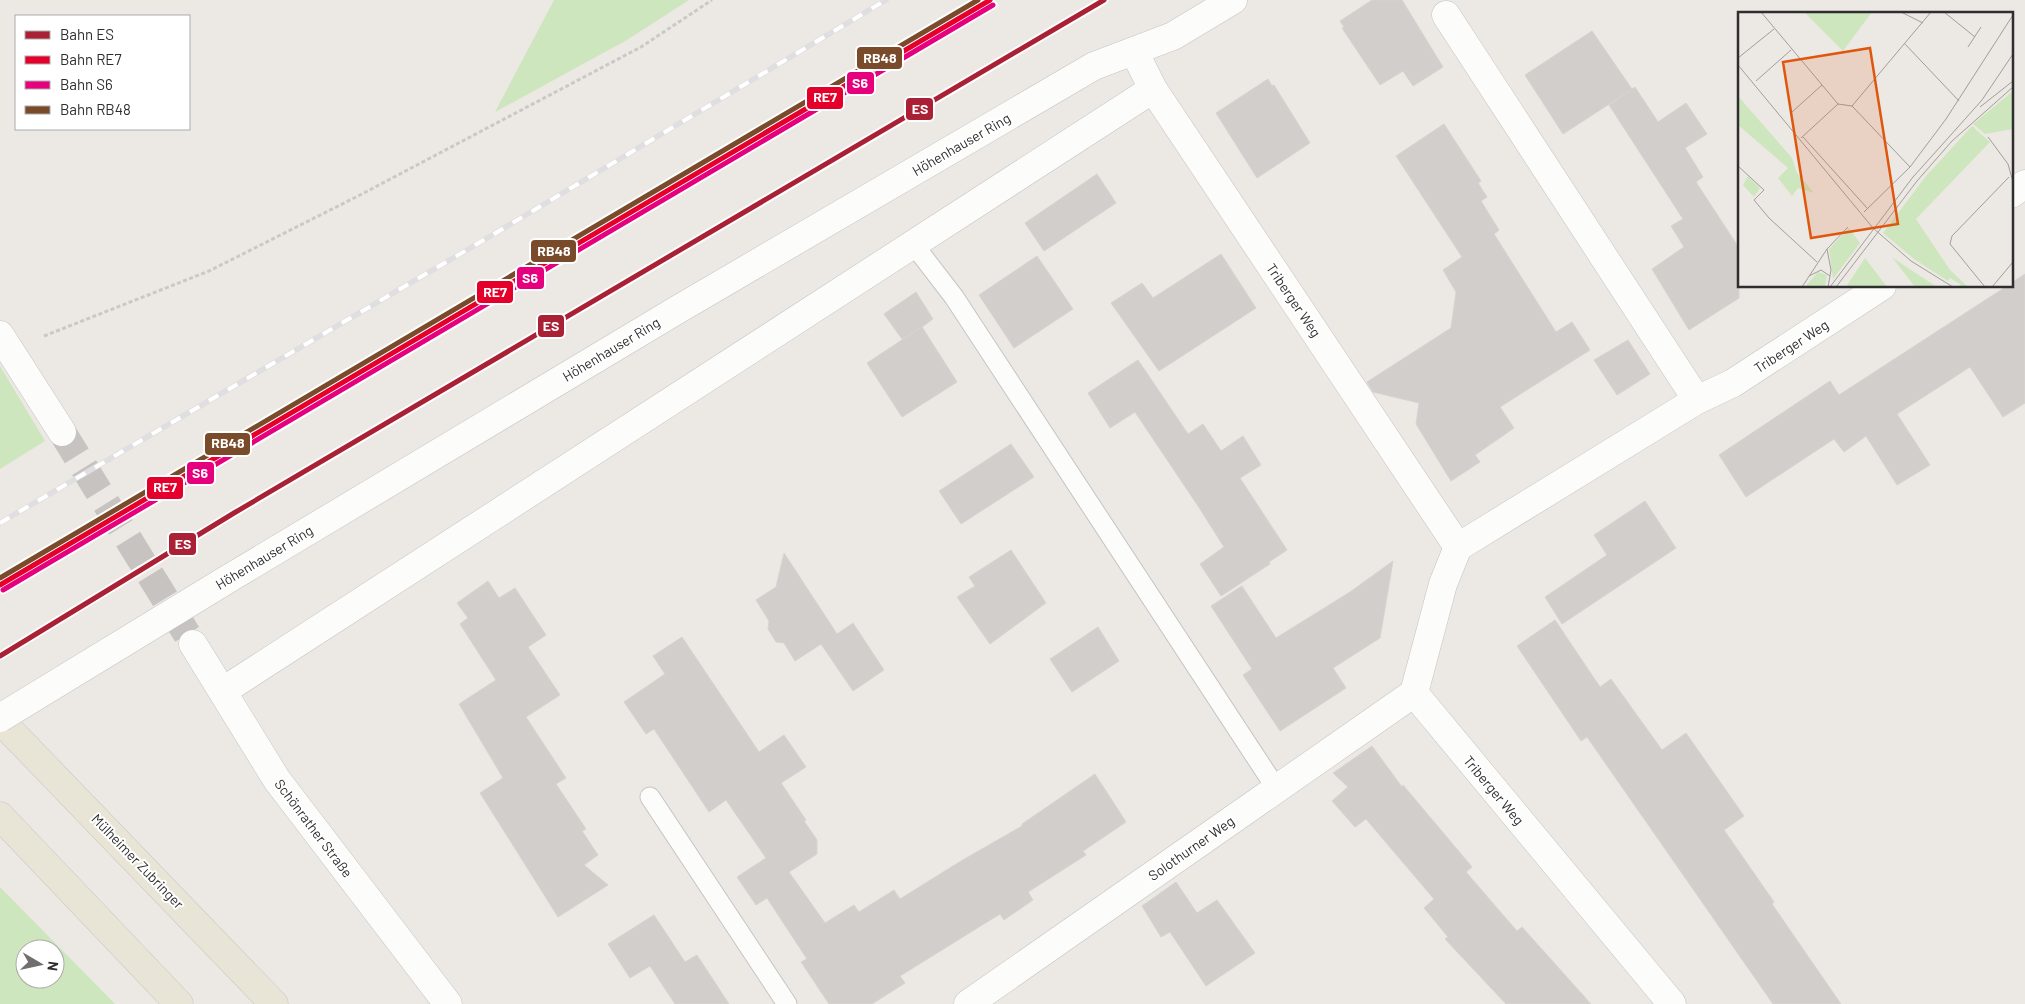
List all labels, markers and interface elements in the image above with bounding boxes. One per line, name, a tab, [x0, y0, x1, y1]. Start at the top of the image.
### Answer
inset map	[1738, 12, 2012, 288]
legend	[15, 15, 190, 130]
text: Bahn ES	[60, 25, 114, 43]
line badge: RB48	[856, 46, 903, 70]
text: RB48	[863, 49, 897, 66]
text: Bahn RE7	[60, 50, 122, 68]
line badge: S6	[846, 71, 875, 95]
text: S6	[852, 74, 868, 91]
text: Bahn S6	[60, 75, 113, 93]
line badge: RE7	[806, 86, 844, 110]
text: RE7	[813, 88, 837, 105]
line badge: ES	[905, 97, 934, 121]
text: Bahn RB48	[60, 100, 131, 118]
text: ES	[912, 100, 928, 117]
street label: Höhenhauser Ring	[909, 109, 1013, 179]
line badge: RB48	[530, 239, 577, 263]
text: RB48	[537, 242, 571, 259]
street label: Triberger Weg	[1263, 260, 1325, 340]
line badge: S6	[516, 266, 545, 290]
text: S6	[522, 269, 538, 286]
line badge: RE7	[476, 280, 514, 304]
text: RE7	[483, 283, 507, 300]
street label: Höhenhauser Ring	[559, 313, 663, 385]
line badge: ES	[537, 314, 565, 338]
street label: Triberger Weg	[1751, 316, 1831, 376]
text: ES	[543, 317, 559, 334]
line badge: RB48	[204, 432, 251, 456]
text: RB48	[211, 434, 245, 451]
line badge: S6	[186, 461, 215, 485]
text: S6	[192, 464, 208, 481]
line badge: RE7	[146, 476, 184, 500]
text: RE7	[153, 478, 177, 495]
street label: Höhenhauser Ring	[212, 521, 316, 593]
line badge: ES	[168, 532, 197, 556]
text: ES	[175, 535, 191, 552]
street label: Triberger Weg	[1460, 752, 1528, 828]
street label: Schönrather Straße	[271, 775, 357, 881]
street label: Mülheimer Zubringer	[88, 810, 188, 912]
street label: Solothurner Weg	[1145, 812, 1237, 884]
north arrow	[15, 939, 65, 989]
text: N	[44, 960, 62, 972]

